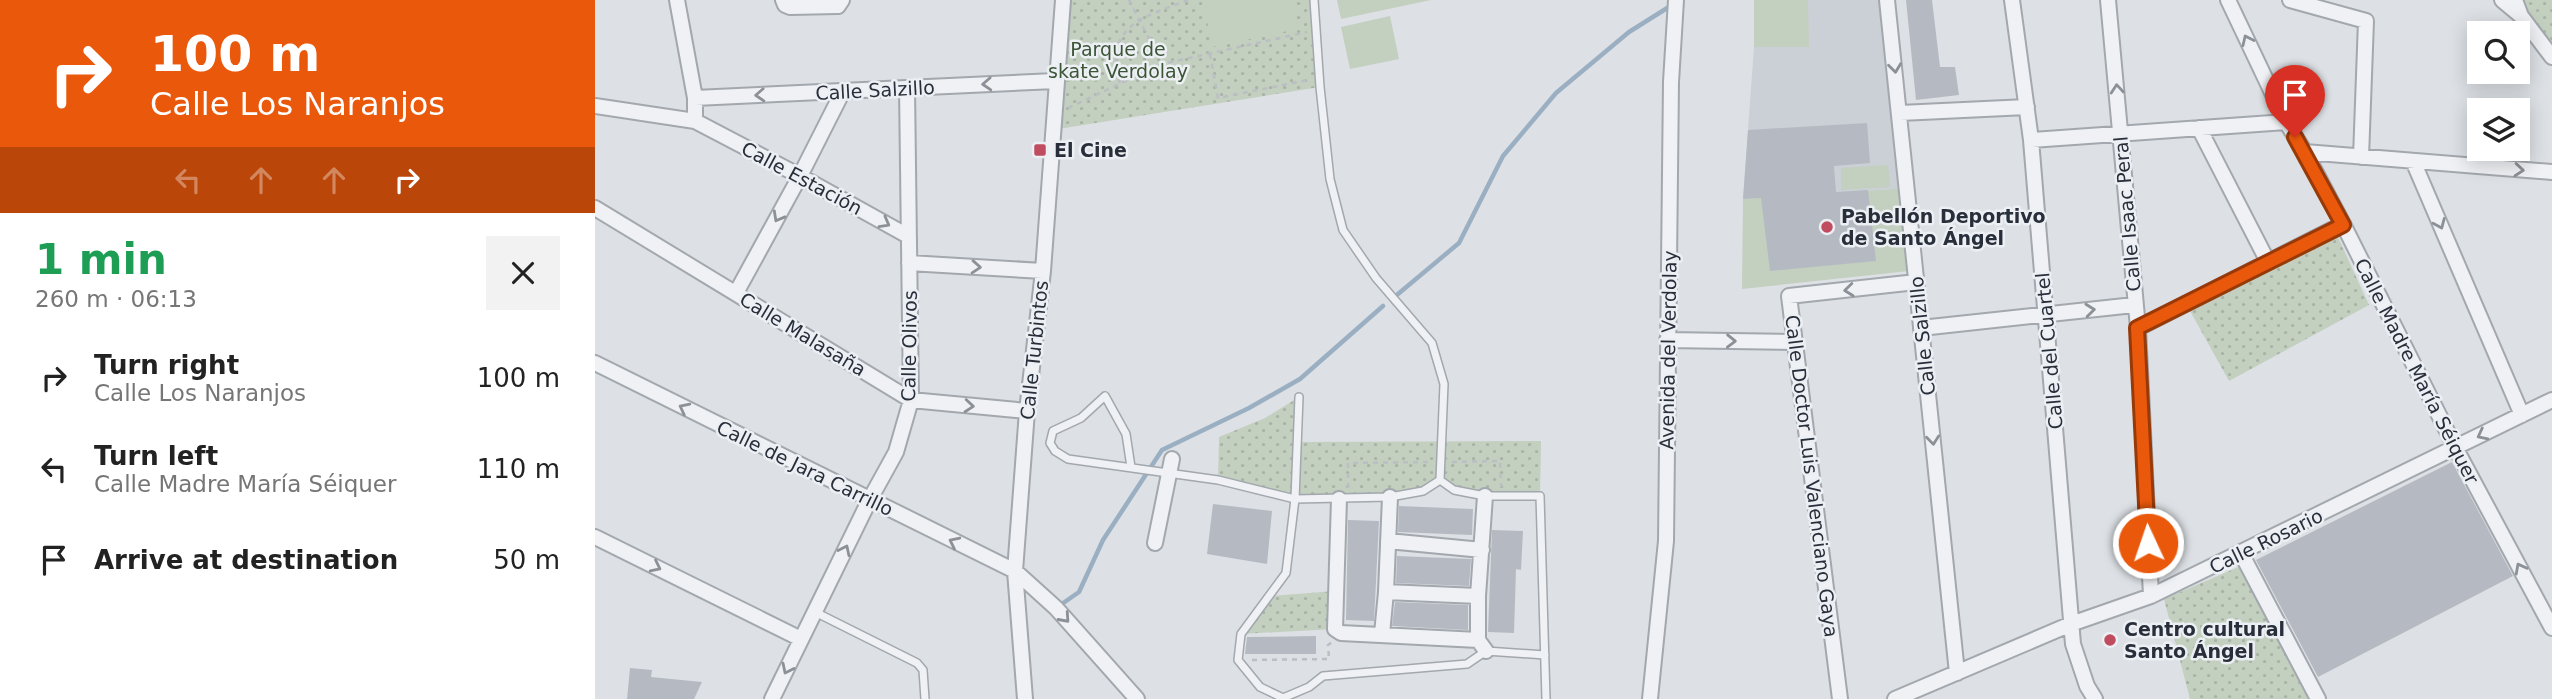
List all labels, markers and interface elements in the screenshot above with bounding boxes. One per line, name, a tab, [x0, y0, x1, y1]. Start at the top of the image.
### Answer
map controls	[2467, 21, 2530, 161]
button: search	[2467, 21, 2530, 84]
text: 100 m	[150, 26, 320, 83]
icon: right	[35, 28, 126, 119]
one-way arrow	[2241, 34, 2255, 47]
park label: Parque de skate Verdolay	[1048, 38, 1188, 82]
one-way arrow	[1887, 63, 1902, 74]
pin	[2265, 65, 2325, 137]
street label: Calle Salzillo	[815, 76, 935, 104]
icon: arrive	[2276, 76, 2314, 114]
one-way arrow	[981, 77, 992, 92]
one-way arrow	[2110, 83, 2125, 94]
text: Calle Los Naranjos	[150, 85, 445, 123]
one-way arrow	[754, 87, 765, 102]
button: layers	[2467, 98, 2530, 161]
street label: Calle Isaac Peral	[2109, 135, 2145, 293]
street label: Calle Estación	[738, 137, 866, 219]
place label: El Cine	[1054, 139, 1127, 161]
marker: El Cine	[1032, 142, 1048, 158]
icon: left	[169, 161, 207, 199]
icon: ahead	[242, 161, 280, 199]
icon: ahead	[315, 161, 353, 199]
icon: right	[388, 161, 426, 199]
one-way arrow	[2514, 162, 2525, 177]
place label: Pabellón Deportivo de Santo Ángel	[1841, 205, 2046, 249]
one-way arrow	[773, 210, 786, 222]
one-way arrow	[878, 215, 890, 228]
one-way arrow	[2432, 216, 2446, 229]
marker: Pabellón Deportivo de Santo Ángel	[1819, 219, 1835, 235]
text: 1 min	[35, 235, 167, 284]
button: close	[486, 236, 560, 310]
street label: Avenida del Verdolay	[1655, 250, 1681, 450]
street label: Calle Madre María Séiquer	[2350, 255, 2484, 487]
one-way arrow	[971, 259, 982, 274]
street label: Calle del Cuartel	[2031, 272, 2067, 430]
street label: Calle Salzillo	[1905, 275, 1939, 397]
street label: Calle Turbintos	[1016, 279, 1052, 421]
one-way arrow	[1843, 282, 1854, 297]
text: 260 m · 06:13	[35, 286, 197, 312]
street label: Calle Malasaña	[736, 288, 870, 380]
street label: Calle Olivos	[897, 290, 921, 402]
one-way arrow	[2085, 303, 2096, 318]
street label: Calle Doctor Luis Valenciano Gaya	[1781, 313, 1843, 639]
one-way arrow	[1726, 333, 1737, 349]
text: Turn right	[94, 350, 239, 380]
icon: right	[35, 359, 73, 397]
text: 100 m	[477, 363, 560, 393]
text: Calle Los Naranjos	[94, 380, 306, 406]
one-way arrow	[964, 398, 975, 413]
one-way arrow	[679, 402, 691, 416]
street label: Calle de Jara Carrillo	[713, 416, 897, 520]
one-way arrow	[2477, 427, 2489, 441]
one-way arrow	[1925, 435, 1940, 446]
text: Turn left	[94, 441, 218, 471]
icon: left	[35, 450, 73, 488]
text: 110 m	[477, 454, 560, 484]
text: Calle Madre María Séiquer	[94, 471, 396, 497]
street label: Calle Rosario	[2206, 504, 2326, 578]
position arrow	[2111, 506, 2185, 580]
one-way arrow	[949, 536, 961, 550]
icon: arrive	[35, 541, 73, 579]
text: Arrive at destination	[94, 545, 398, 575]
text: 50 m	[493, 545, 560, 575]
one-way arrow	[837, 545, 851, 557]
one-way arrow	[649, 558, 661, 572]
one-way arrow	[2515, 563, 2528, 575]
one-way arrow	[1056, 610, 1069, 623]
place label: Centro cultural Santo Ángel	[2124, 618, 2285, 662]
marker: Centro cultural Santo Ángel	[2102, 632, 2118, 648]
one-way arrow	[781, 662, 795, 674]

